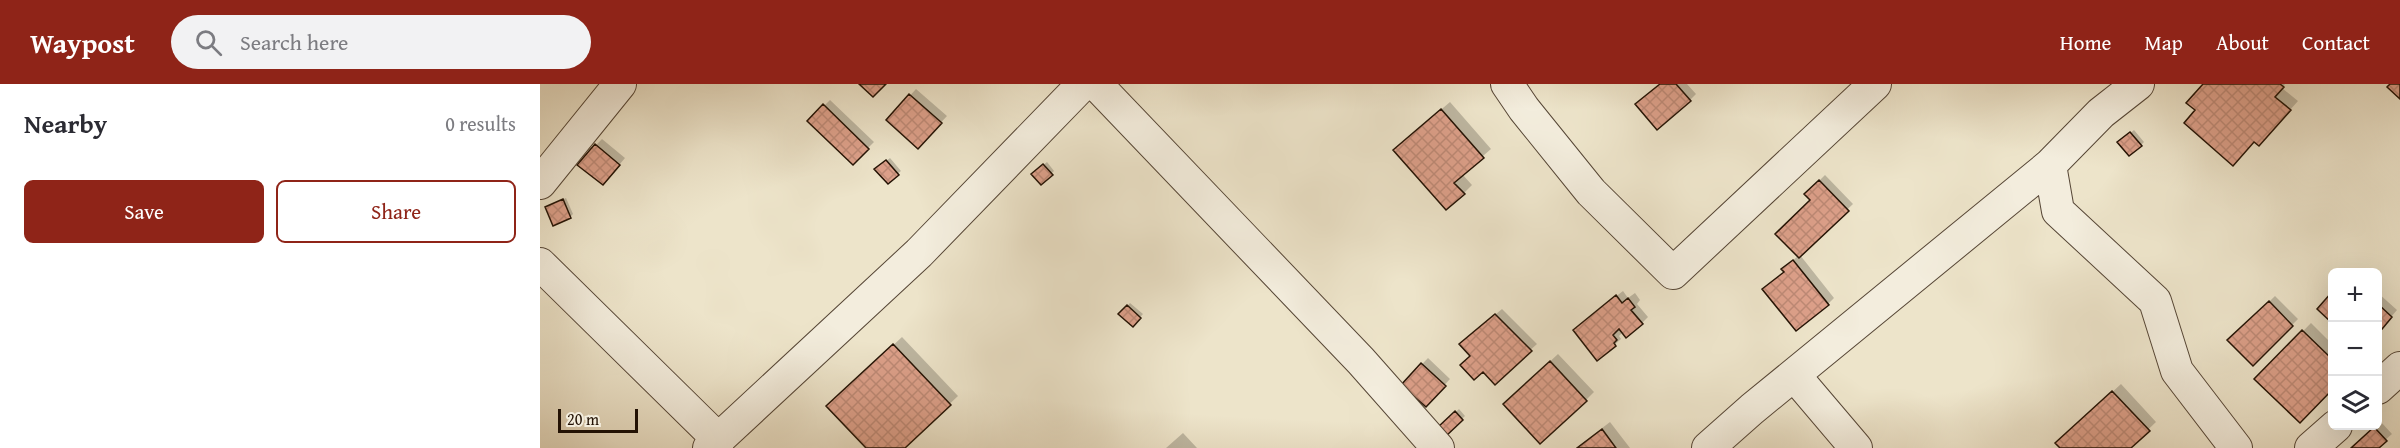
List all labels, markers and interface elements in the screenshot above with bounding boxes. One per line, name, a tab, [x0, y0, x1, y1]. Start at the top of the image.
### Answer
search box	[171, 15, 591, 69]
text: Waypost	[30, 22, 135, 63]
icon: search	[192, 26, 225, 59]
text: Search here	[240, 26, 348, 58]
text: Home	[2060, 27, 2111, 58]
text: Map	[2144, 27, 2183, 58]
text: About	[2216, 27, 2269, 58]
text: Contact	[2302, 27, 2370, 58]
text: Nearby	[24, 104, 107, 143]
text: 0 results	[445, 109, 516, 138]
button: Save	[24, 180, 264, 243]
button: Share	[276, 180, 516, 243]
map controls	[2328, 268, 2382, 430]
button: +	[2328, 268, 2382, 322]
button: −	[2328, 322, 2382, 376]
button: layers	[2328, 376, 2382, 430]
scale bar	[558, 406, 638, 434]
text: 20 m	[567, 407, 599, 431]

